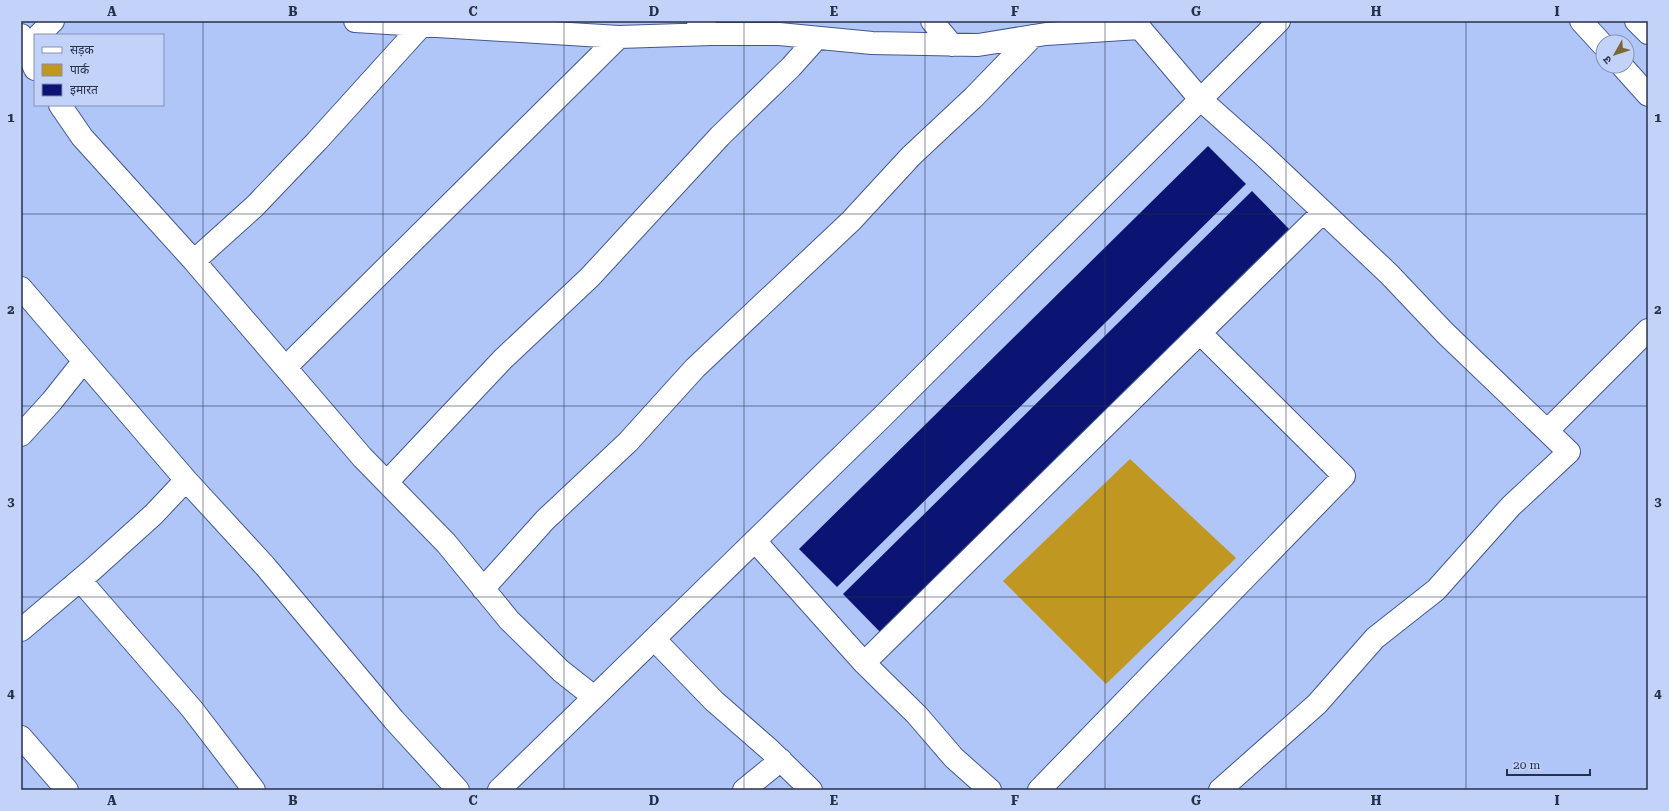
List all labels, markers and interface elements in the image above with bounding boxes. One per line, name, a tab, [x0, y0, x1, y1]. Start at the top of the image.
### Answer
text: A	[107, 4, 117, 19]
text: B	[288, 4, 298, 19]
text: C	[468, 4, 478, 19]
text: D	[649, 4, 659, 19]
text: E	[830, 4, 838, 19]
text: F	[1011, 4, 1019, 19]
text: G	[1191, 4, 1201, 19]
text: H	[1371, 4, 1382, 19]
text: I	[1554, 4, 1560, 19]
legend	[34, 34, 164, 106]
north arrow	[1595, 34, 1635, 74]
text: सड़क	[70, 43, 95, 57]
text: उ	[1600, 53, 1615, 67]
text: पार्क	[70, 63, 90, 77]
text: इमारत	[70, 83, 99, 97]
text: 1	[7, 110, 15, 125]
text: 1	[1654, 110, 1662, 125]
text: 2	[7, 302, 15, 317]
text: 2	[1654, 302, 1662, 317]
text: 3	[7, 494, 15, 509]
text: 3	[1654, 494, 1662, 509]
text: 4	[7, 686, 15, 701]
text: 4	[1654, 686, 1662, 701]
scale bar	[1507, 751, 1590, 777]
text: 20 m	[1513, 758, 1540, 772]
text: A	[107, 793, 117, 808]
text: B	[288, 793, 298, 808]
text: C	[468, 793, 478, 808]
text: D	[649, 793, 659, 808]
text: E	[830, 793, 838, 808]
text: F	[1011, 793, 1019, 808]
text: G	[1191, 793, 1201, 808]
text: H	[1371, 793, 1382, 808]
text: I	[1554, 793, 1560, 808]

